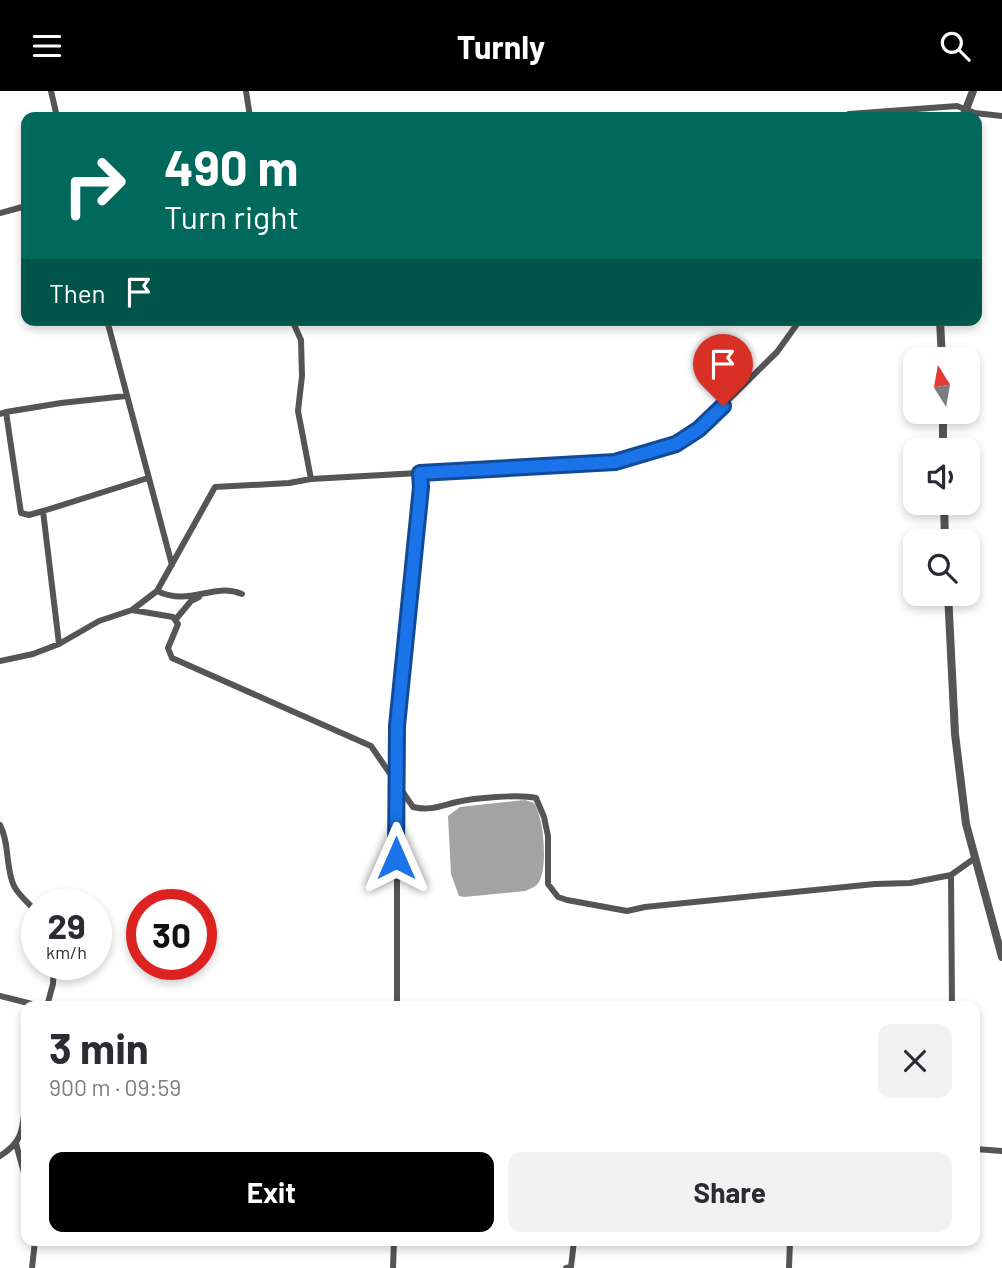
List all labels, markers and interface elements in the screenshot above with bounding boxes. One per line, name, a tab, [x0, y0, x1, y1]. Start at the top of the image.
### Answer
icon: menu	[28, 27, 66, 65]
text: Turnly	[457, 27, 545, 65]
icon: search	[936, 27, 974, 65]
text: 490 m	[164, 137, 298, 196]
icon: right	[49, 140, 140, 231]
text: Turn right	[164, 197, 299, 235]
icon: arrive	[120, 273, 158, 311]
text: Then	[49, 277, 106, 308]
pin	[693, 334, 753, 406]
icon: arrive	[704, 345, 742, 383]
north arrow	[903, 347, 980, 423]
map controls	[903, 347, 980, 606]
button: sound	[903, 438, 980, 515]
button: search	[903, 529, 980, 606]
position arrow	[359, 821, 433, 895]
speed limit sign: 30	[126, 889, 217, 980]
text: 29	[47, 904, 86, 946]
text: km/h	[46, 941, 87, 963]
text: 3 min	[49, 1022, 149, 1072]
button: close	[878, 1024, 952, 1098]
text: 900 m · 09:59	[49, 1073, 181, 1101]
button: Exit	[49, 1152, 494, 1232]
button: Share	[508, 1152, 952, 1232]

